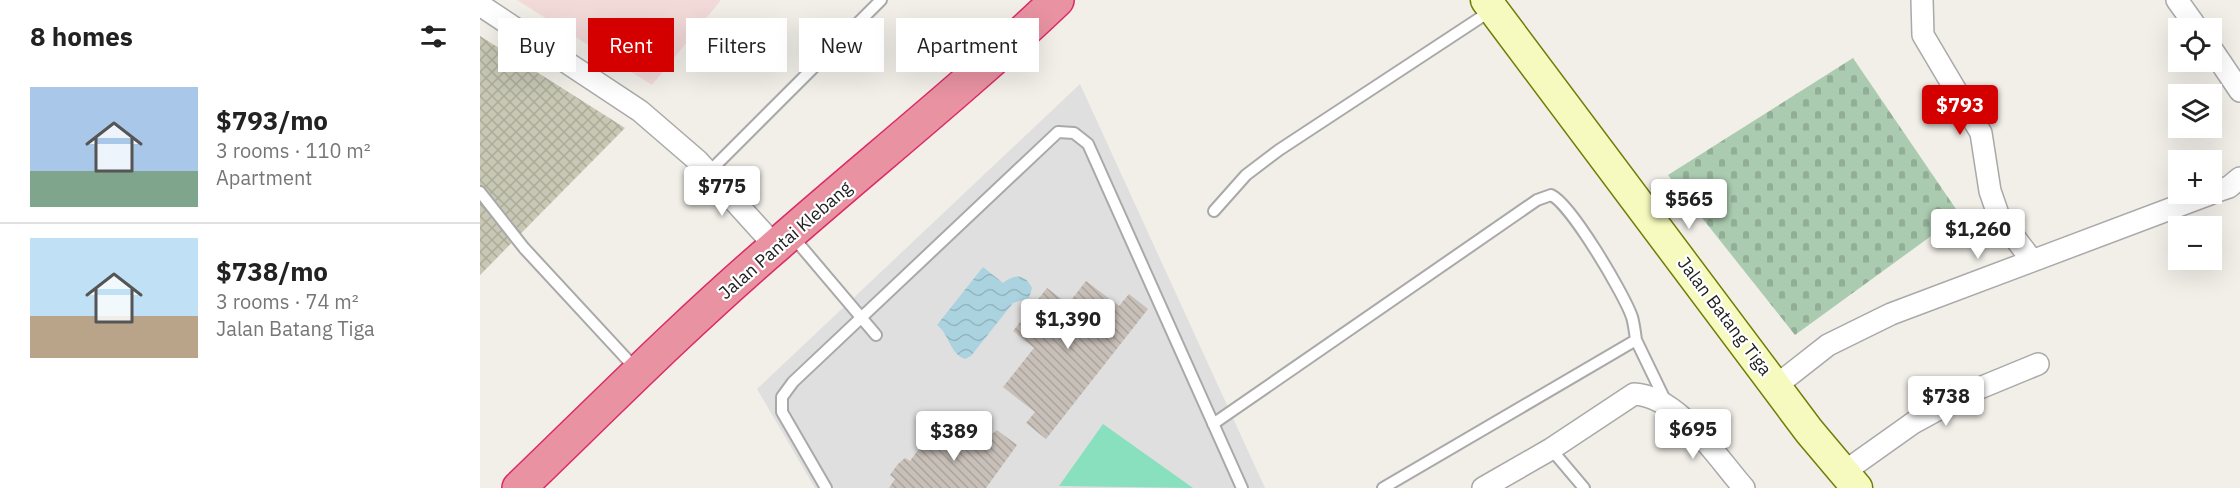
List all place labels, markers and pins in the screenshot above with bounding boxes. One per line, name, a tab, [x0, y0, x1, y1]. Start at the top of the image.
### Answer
pin: $793	[1924, 85, 1996, 136]
pin: $775	[686, 166, 758, 217]
pin: $565	[1653, 179, 1725, 230]
pin: $1,260	[1929, 209, 2027, 260]
pin: $1,390	[1019, 299, 1117, 350]
pin: $738	[1910, 376, 1982, 427]
pin: $695	[1657, 409, 1729, 460]
pin: $389	[918, 411, 990, 462]

